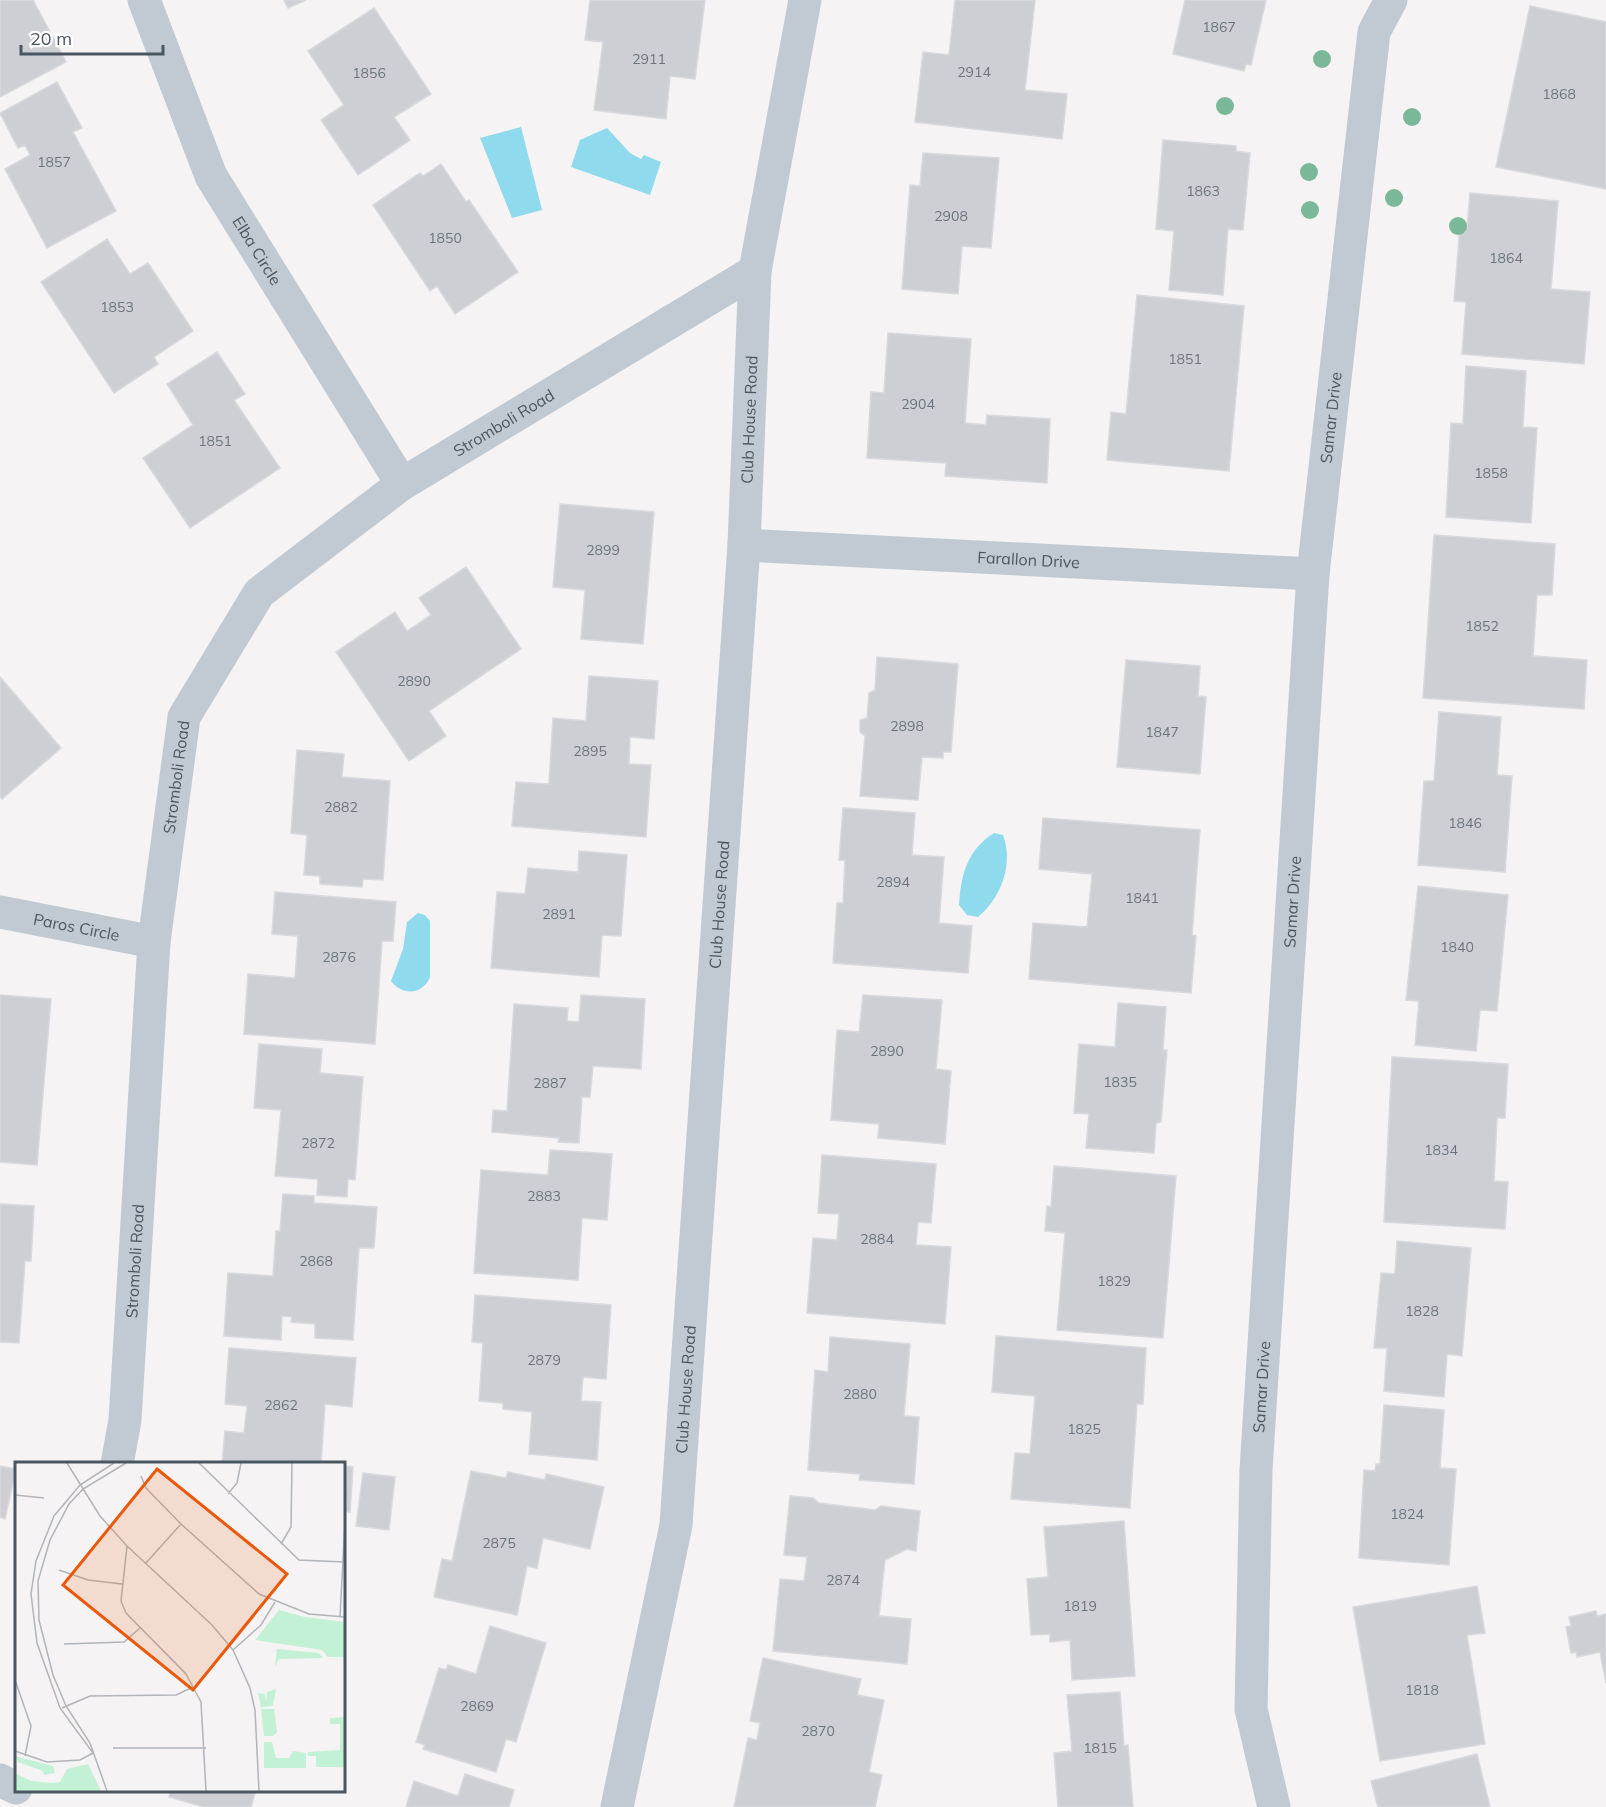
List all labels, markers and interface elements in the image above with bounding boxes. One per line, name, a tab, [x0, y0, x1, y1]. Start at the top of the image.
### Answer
scale bar	[21, 18, 164, 56]
house number: 1867	[1202, 18, 1236, 36]
text: 20 m	[30, 27, 72, 50]
house number: 2911	[632, 50, 666, 68]
house number: 2914	[957, 63, 991, 81]
house number: 1856	[352, 64, 386, 82]
house number: 1868	[1542, 85, 1576, 103]
house number: 1857	[37, 153, 71, 171]
house number: 1863	[1186, 182, 1220, 200]
house number: 2908	[934, 207, 968, 225]
street label: Elba Circle	[228, 212, 286, 289]
house number: 1850	[428, 229, 462, 247]
house number: 1864	[1489, 249, 1523, 267]
house number: 1853	[100, 298, 134, 316]
house number: 1851	[1168, 350, 1202, 368]
street label: Club House Road	[736, 355, 762, 484]
street label: Samar Drive	[1316, 371, 1346, 464]
street label: Stromboli Road	[450, 385, 558, 461]
house number: 2904	[901, 395, 935, 413]
house number: 1851	[198, 432, 232, 450]
house number: 1858	[1474, 464, 1508, 482]
house number: 2899	[586, 541, 620, 559]
street label: Farallon Drive	[977, 547, 1080, 572]
house number: 1852	[1465, 617, 1499, 635]
house number: 2890	[397, 672, 431, 690]
house number: 2898	[890, 717, 924, 735]
street label: Stromboli Road	[159, 719, 193, 835]
house number: 1847	[1145, 723, 1179, 741]
house number: 2895	[573, 742, 607, 760]
house number: 2882	[324, 798, 358, 816]
house number: 1846	[1448, 814, 1482, 832]
street label: Club House Road	[705, 840, 733, 969]
street label: Samar Drive	[1279, 855, 1305, 948]
house number: 2894	[876, 873, 910, 891]
house number: 1841	[1125, 889, 1159, 907]
house number: 2891	[542, 905, 576, 923]
street label: Paros Circle	[32, 909, 121, 945]
house number: 1840	[1440, 938, 1474, 956]
house number: 2876	[322, 948, 356, 966]
house number: 2890	[870, 1042, 904, 1060]
house number: 1835	[1103, 1073, 1137, 1091]
house number: 2887	[533, 1074, 567, 1092]
house number: 2872	[301, 1134, 335, 1152]
house number: 1834	[1424, 1141, 1458, 1159]
house number: 2883	[527, 1187, 561, 1205]
street label: Stromboli Road	[121, 1203, 148, 1319]
house number: 2884	[860, 1230, 894, 1248]
house number: 2868	[299, 1252, 333, 1270]
house number: 1829	[1097, 1272, 1131, 1290]
house number: 1828	[1405, 1302, 1439, 1320]
street label: Club House Road	[671, 1325, 700, 1454]
street label: Samar Drive	[1248, 1340, 1274, 1433]
house number: 2879	[527, 1351, 561, 1369]
house number: 2880	[843, 1385, 877, 1403]
house number: 2862	[264, 1396, 298, 1414]
house number: 1825	[1067, 1420, 1101, 1438]
inset map	[15, 1462, 345, 1792]
house number: 1824	[1390, 1505, 1424, 1523]
house number: 2875	[482, 1534, 516, 1552]
house number: 2874	[826, 1571, 860, 1589]
house number: 1819	[1063, 1597, 1097, 1615]
house number: 1818	[1405, 1681, 1439, 1699]
house number: 2869	[460, 1697, 494, 1715]
house number: 2870	[801, 1722, 835, 1740]
house number: 1815	[1083, 1739, 1117, 1757]

